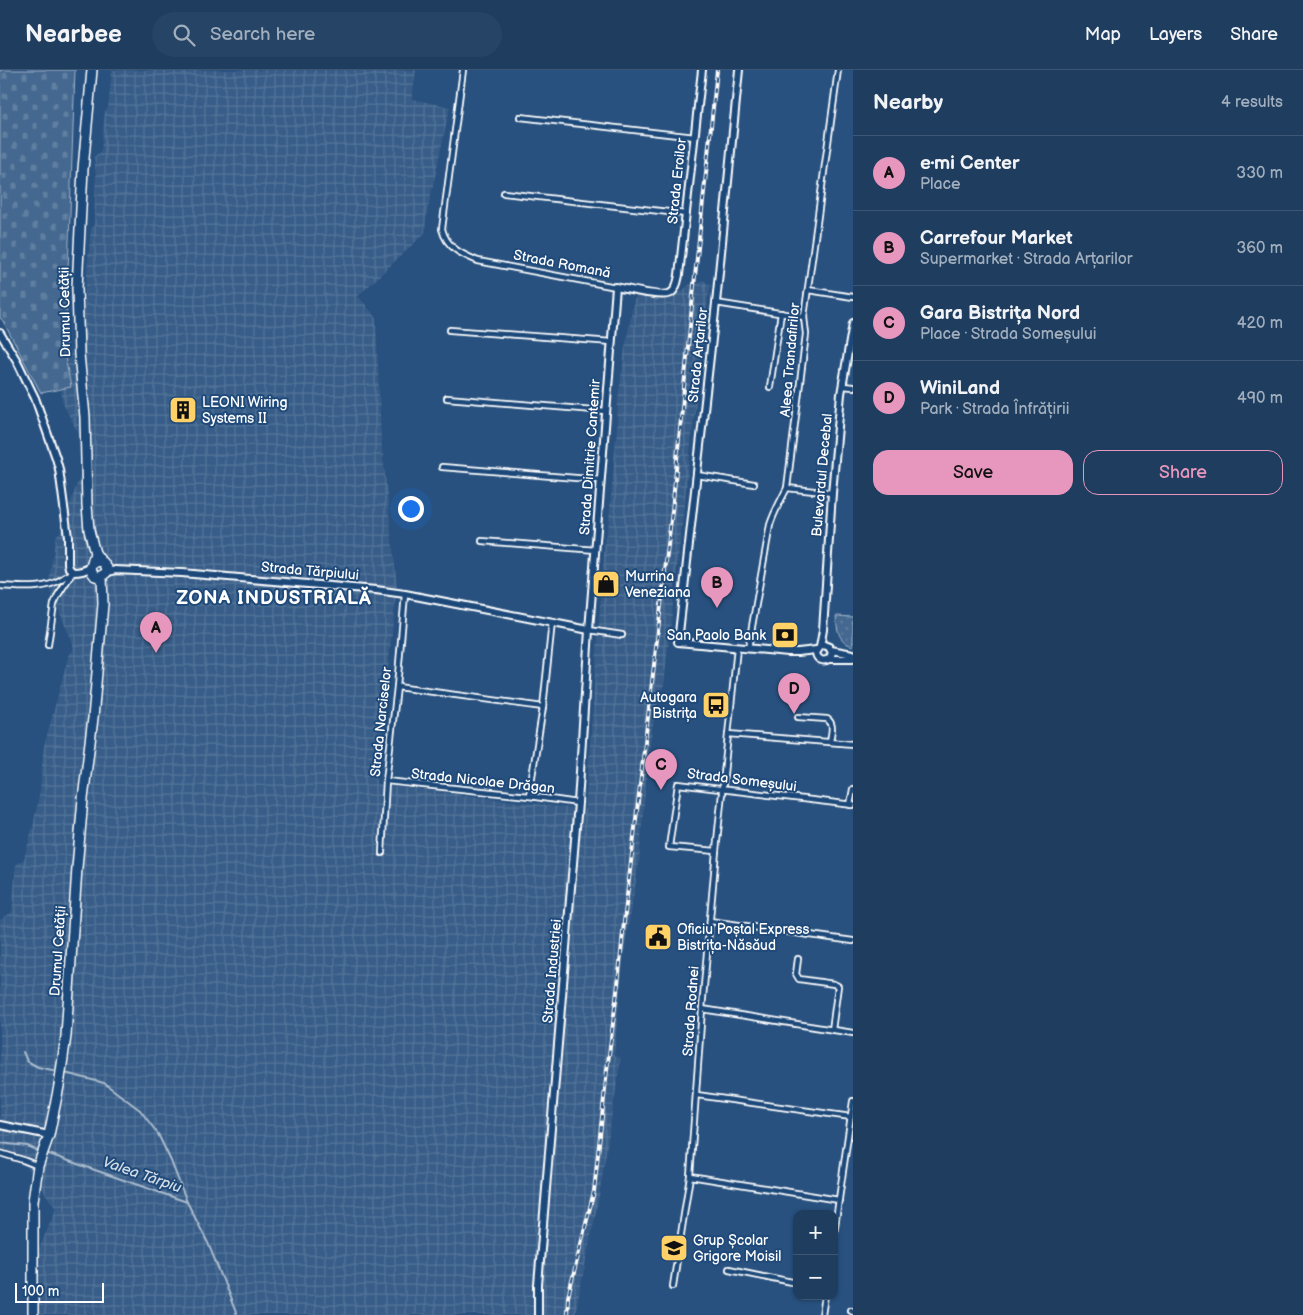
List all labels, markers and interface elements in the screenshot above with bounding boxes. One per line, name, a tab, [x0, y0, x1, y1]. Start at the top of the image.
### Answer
search box	[152, 12, 502, 57]
text: Nearbee	[25, 20, 122, 49]
icon: search	[170, 21, 198, 49]
text: Search here	[210, 23, 315, 46]
text: Map	[1085, 24, 1121, 45]
text: Layers	[1149, 24, 1202, 45]
text: Share	[1230, 24, 1278, 45]
text: Nearby	[873, 90, 943, 115]
text: 4 results	[1221, 93, 1283, 112]
street label: Strada Eroilor	[664, 136, 690, 225]
text: e·mi Center	[920, 152, 1020, 175]
text: A	[884, 164, 894, 183]
text: 330 m	[1236, 164, 1283, 183]
text: Place	[920, 175, 961, 194]
text: Carrefour Market	[920, 227, 1072, 250]
text: B	[883, 239, 895, 258]
text: 360 m	[1236, 239, 1283, 258]
street label: Strada Romană	[512, 246, 612, 282]
text: Supermarket · Strada Arțarilor	[920, 250, 1133, 269]
street label: Drumul Cetății	[56, 267, 74, 357]
street label: Aleea Trandafirilor	[777, 301, 804, 418]
text: Gara Bistrița Nord	[920, 302, 1080, 325]
street label: Strada Arțarilor	[685, 306, 712, 403]
text: C	[883, 314, 895, 333]
text: 420 m	[1237, 314, 1283, 333]
text: Place · Strada Someșului	[920, 325, 1097, 344]
text: WiniLand	[920, 377, 1000, 400]
street label: Strada Dimitrie Cantemir	[576, 378, 604, 535]
text: D	[883, 389, 895, 408]
text: 490 m	[1237, 389, 1283, 408]
place label: LEONI Wiring Systems II	[202, 394, 288, 427]
building icon: LEONI Wiring Systems II	[168, 395, 198, 425]
text: Park · Strada Înfrățirii	[920, 400, 1070, 419]
street label: Bulevardul Decebal	[808, 413, 836, 537]
button: Save	[873, 450, 1073, 495]
button: Share	[1083, 450, 1283, 495]
your location	[398, 496, 424, 522]
street label: Strada Tărpiului	[260, 558, 360, 584]
pin: B	[701, 567, 733, 608]
place label: Murrina Veneziana	[625, 568, 691, 601]
shop icon: Murrina Veneziana	[591, 569, 621, 599]
district label: ZONA INDUSTRIALĂ	[176, 586, 372, 610]
pin: A	[140, 612, 172, 653]
bank icon: San Paolo Bank	[770, 620, 800, 650]
place label: San Paolo Bank	[667, 627, 766, 644]
street label: Strada Narciselor	[367, 665, 395, 778]
pin: D	[778, 673, 810, 714]
place label: Autogara Bistrița	[640, 689, 697, 722]
bus stop icon: Autogara Bistrița	[701, 690, 731, 720]
pin: C	[645, 749, 677, 790]
street label: Strada Nicolae Drăgan	[410, 765, 556, 797]
street label: Strada Someșului	[686, 765, 798, 795]
street label: Drumul Cetății	[46, 905, 70, 997]
street label: Strada Industriei	[539, 918, 565, 1024]
place label: Oficiu Poștal Express Bistrița-Năsăud	[677, 921, 810, 954]
public building icon: Oficiu Poștal Express Bistrița-Năsăud	[643, 922, 673, 952]
street label: Strada Rodnei	[679, 965, 703, 1057]
water label: Valea Tărpiu	[100, 1153, 185, 1198]
map controls	[793, 1210, 838, 1300]
button: +	[793, 1210, 838, 1255]
place label: Grup Școlar Grigore Moisil	[693, 1232, 781, 1265]
school or university icon: Grup Școlar Grigore Moisil	[659, 1233, 689, 1263]
button: −	[793, 1255, 838, 1300]
scale bar	[15, 1280, 104, 1303]
text: 100 m	[22, 1283, 59, 1300]

